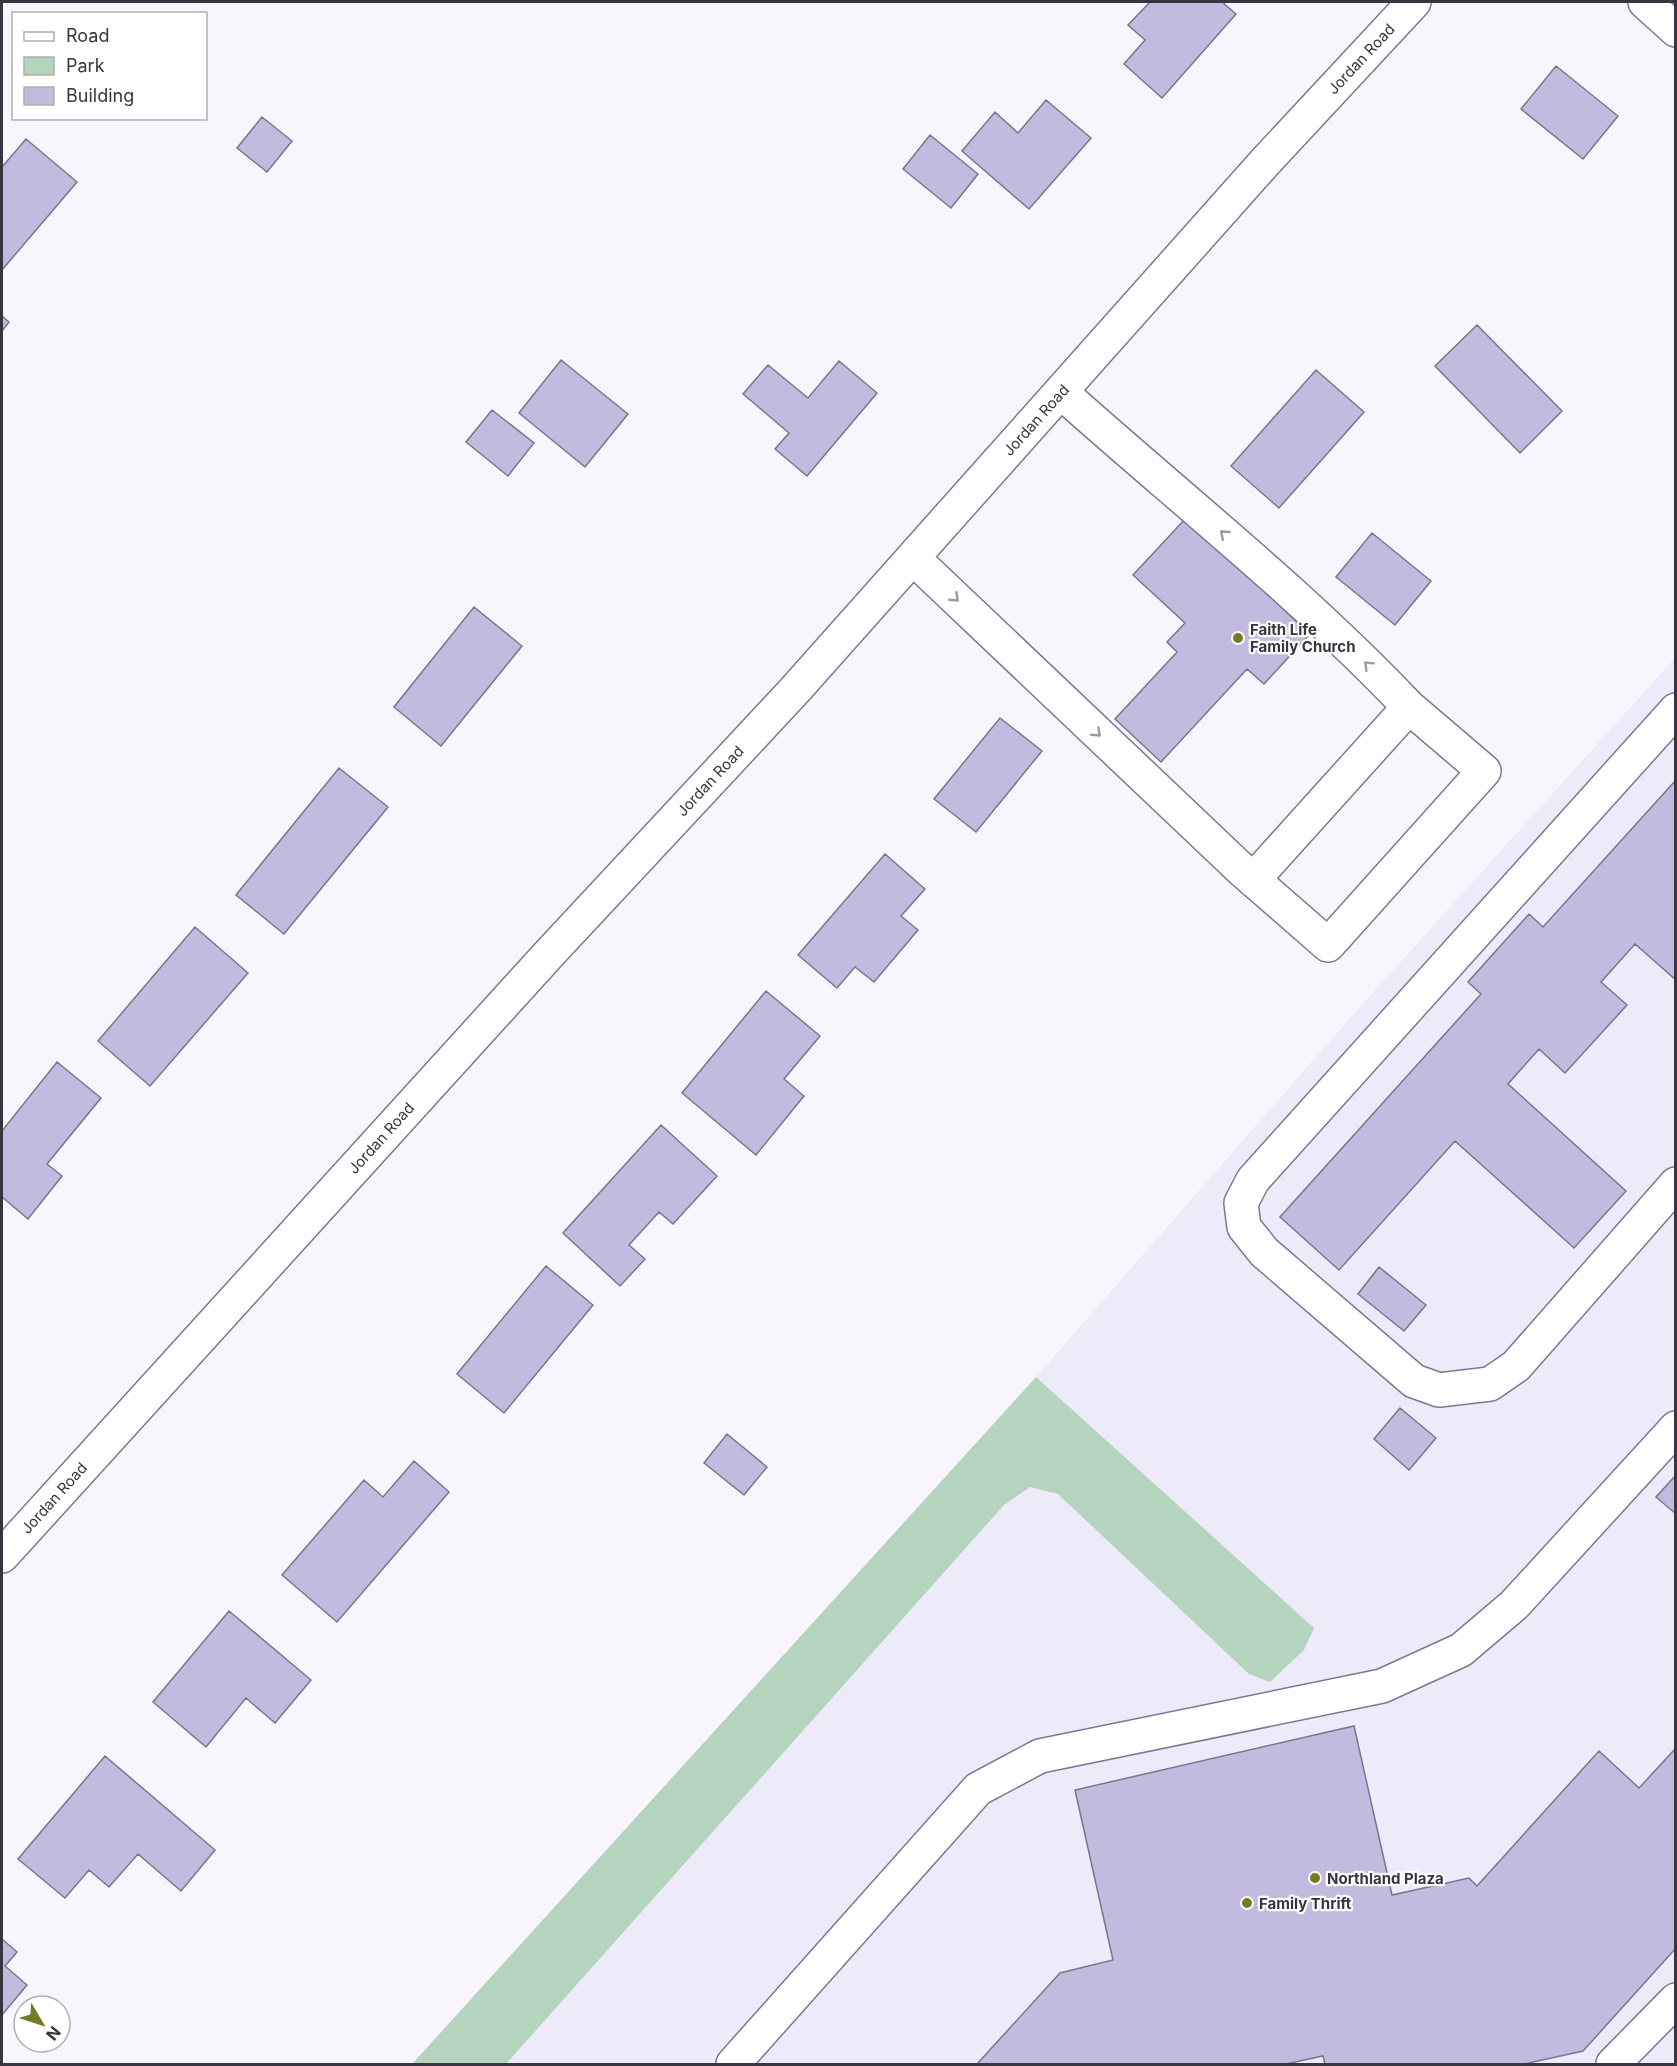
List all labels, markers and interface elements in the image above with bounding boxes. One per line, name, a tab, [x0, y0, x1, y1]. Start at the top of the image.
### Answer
legend	[12, 12, 207, 120]
street label: Jordan Road	[1323, 20, 1399, 98]
text: Road	[66, 25, 109, 46]
text: Park	[66, 55, 105, 76]
text: Building	[66, 85, 134, 106]
street label: Jordan Road	[999, 380, 1073, 460]
one-way arrow	[1220, 530, 1231, 541]
one-way arrow	[948, 591, 959, 602]
place label: Faith Life Family Church	[1250, 620, 1356, 656]
marker: Faith Life Family Church	[1231, 631, 1245, 645]
one-way arrow	[1364, 661, 1374, 672]
one-way arrow	[1089, 725, 1100, 736]
street label: Jordan Road	[672, 742, 748, 820]
street label: Jordan Road	[344, 1098, 418, 1178]
street label: Jordan Road	[17, 1458, 91, 1538]
place label: Northland Plaza	[1327, 1869, 1444, 1888]
marker: Northland Plaza	[1308, 1871, 1322, 1885]
place label: Family Thrift	[1259, 1894, 1352, 1913]
marker: Family Thrift	[1240, 1896, 1254, 1910]
north arrow	[12, 1994, 72, 2054]
text: N	[42, 2022, 65, 2044]

